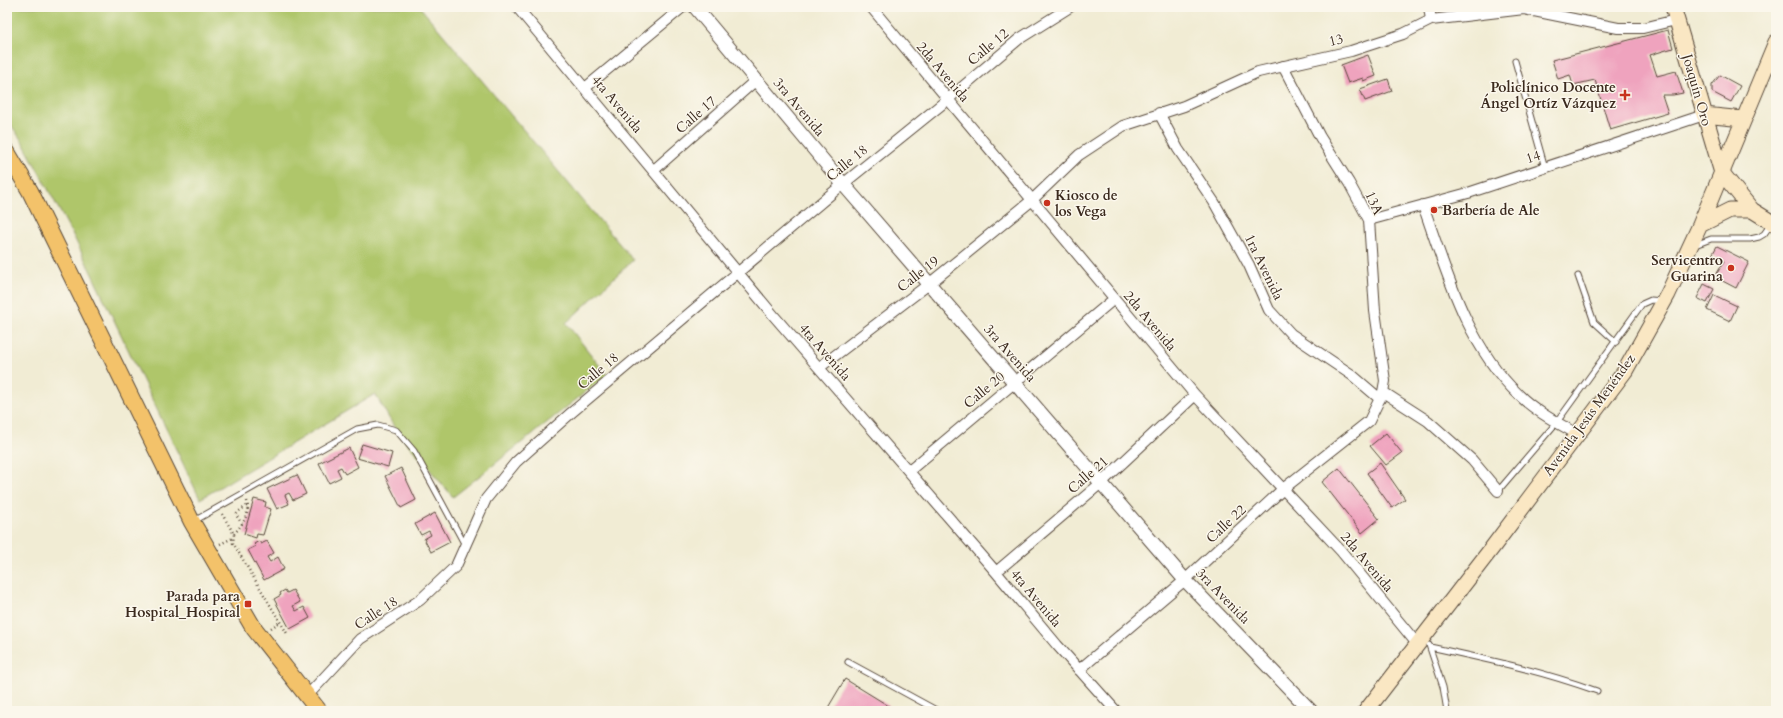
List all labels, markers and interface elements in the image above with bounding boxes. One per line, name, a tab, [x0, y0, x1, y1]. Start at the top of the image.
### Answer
street label: Calle 12	[963, 24, 1013, 70]
street label: 13	[1327, 29, 1345, 51]
street label: 2da Avenida	[912, 38, 974, 106]
street label: Joaquín Oro	[1677, 50, 1716, 129]
street label: 4ta Avenida	[587, 71, 647, 137]
street label: 3ra Avenida	[769, 74, 829, 140]
place label: Policlínico Docente Ángel Ortíz Vázquez	[1481, 78, 1616, 113]
marker: Policlínico Docente Ángel Ortíz Vázquez	[1619, 89, 1631, 101]
street label: Calle 17	[672, 92, 720, 138]
street label: Calle 18	[822, 140, 872, 186]
street label: 14	[1523, 146, 1543, 168]
place label: Kiosco de los Vega	[1055, 186, 1118, 221]
street label: 13A	[1360, 188, 1388, 218]
marker: Kiosco de los Vega	[1042, 198, 1052, 208]
place label: Barbería de Ale	[1442, 201, 1540, 220]
marker: Barbería de Ale	[1429, 205, 1439, 215]
street label: 1ra Avenida	[1240, 231, 1288, 303]
place label: Servicentro Guarina	[1651, 251, 1723, 286]
street label: Calle 19	[893, 252, 943, 296]
marker: Servicentro Guarina	[1726, 263, 1736, 273]
street label: 2da Avenida	[1119, 287, 1181, 355]
street label: 4ta Avenida	[795, 319, 855, 385]
street label: 3ra Avenida	[980, 320, 1040, 386]
street label: Calle 18	[573, 348, 623, 394]
street label: Avenida Jesús Menéndez	[1538, 350, 1640, 480]
street label: Calle 20	[959, 367, 1009, 413]
street label: Calle 21	[1064, 452, 1112, 498]
street label: Calle 22	[1202, 501, 1250, 547]
street label: 2da Avenida	[1336, 528, 1398, 596]
street label: 3ra Avenida	[1192, 564, 1254, 628]
street label: 4ta Avenida	[1006, 565, 1066, 631]
place label: Parada para Hospital_Hospital	[125, 587, 240, 622]
street label: Calle 18	[351, 592, 401, 634]
marker: Parada para Hospital_Hospital	[243, 599, 253, 609]

